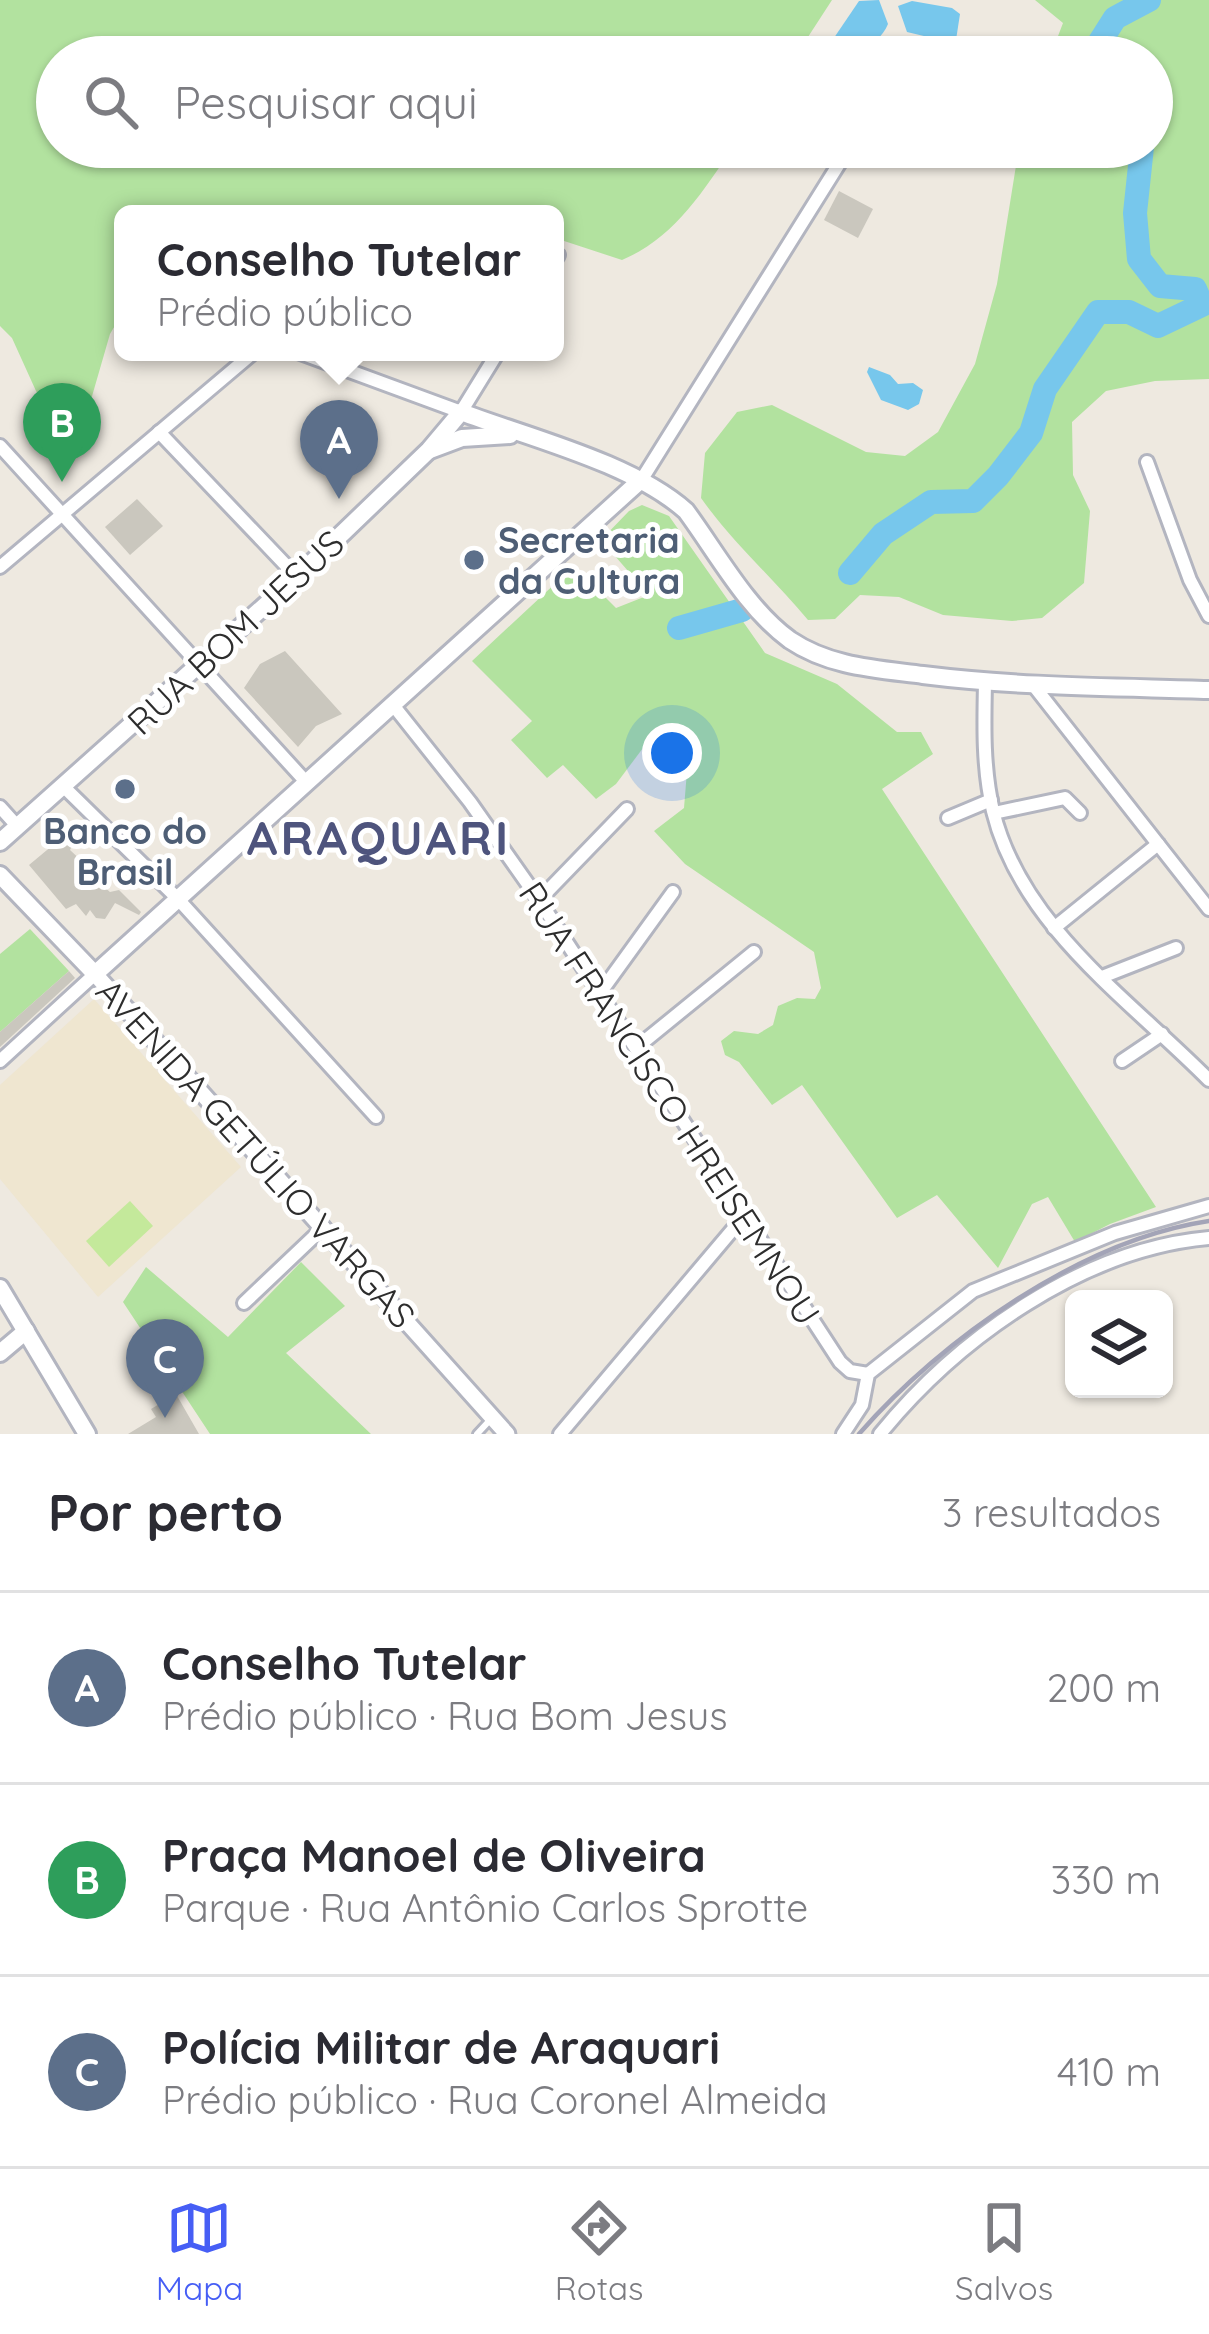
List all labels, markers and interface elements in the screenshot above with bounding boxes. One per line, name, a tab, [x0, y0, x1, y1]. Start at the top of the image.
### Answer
search box	[36, 36, 1173, 168]
icon: search	[78, 69, 144, 135]
text: Pesquisar aqui	[174, 74, 478, 130]
popup	[114, 205, 564, 361]
text: Conselho Tutelar	[157, 231, 521, 287]
text: Prédio público	[157, 287, 413, 336]
pin: B	[23, 383, 101, 482]
pin: A	[300, 400, 378, 499]
place label: Secretaria da Cultura	[498, 517, 680, 603]
street label: RUA BOM JESUS	[117, 520, 353, 744]
marker: Secretaria da Cultura	[461, 547, 487, 573]
your location	[642, 723, 702, 783]
marker: Banco do Brasil	[112, 776, 138, 802]
district label: ARAQUARI	[247, 807, 511, 867]
place label: Banco do Brasil	[43, 808, 207, 894]
street label: RUA FRANCISCO HREISEMNOU	[510, 873, 830, 1333]
street label: AVENIDA GETÚLIO VARGAS	[87, 969, 425, 1337]
map controls	[1065, 1290, 1173, 1398]
button: layers	[1065, 1290, 1173, 1398]
pin: C	[126, 1319, 204, 1418]
text: Por perto	[48, 1480, 283, 1544]
text: 3 resultados	[942, 1488, 1161, 1537]
text: Conselho Tutelar	[162, 1635, 526, 1691]
text: A	[75, 1663, 99, 1712]
text: 200 m	[1047, 1663, 1161, 1712]
text: Prédio público · Rua Bom Jesus	[162, 1691, 728, 1740]
text: Praça Manoel de Oliveira	[162, 1827, 706, 1883]
text: B	[74, 1855, 100, 1904]
text: 330 m	[1051, 1855, 1161, 1904]
text: Parque · Rua Antônio Carlos Sprotte	[162, 1883, 808, 1932]
text: Polícia Militar de Araquari	[162, 2019, 720, 2075]
text: C	[75, 2047, 99, 2096]
text: 410 m	[1057, 2047, 1161, 2096]
text: Prédio público · Rua Coronel Almeida	[162, 2075, 828, 2124]
tab: Mapa	[156, 2195, 243, 2308]
tab: Rotas	[555, 2195, 643, 2308]
tab: Salvos	[955, 2195, 1053, 2308]

